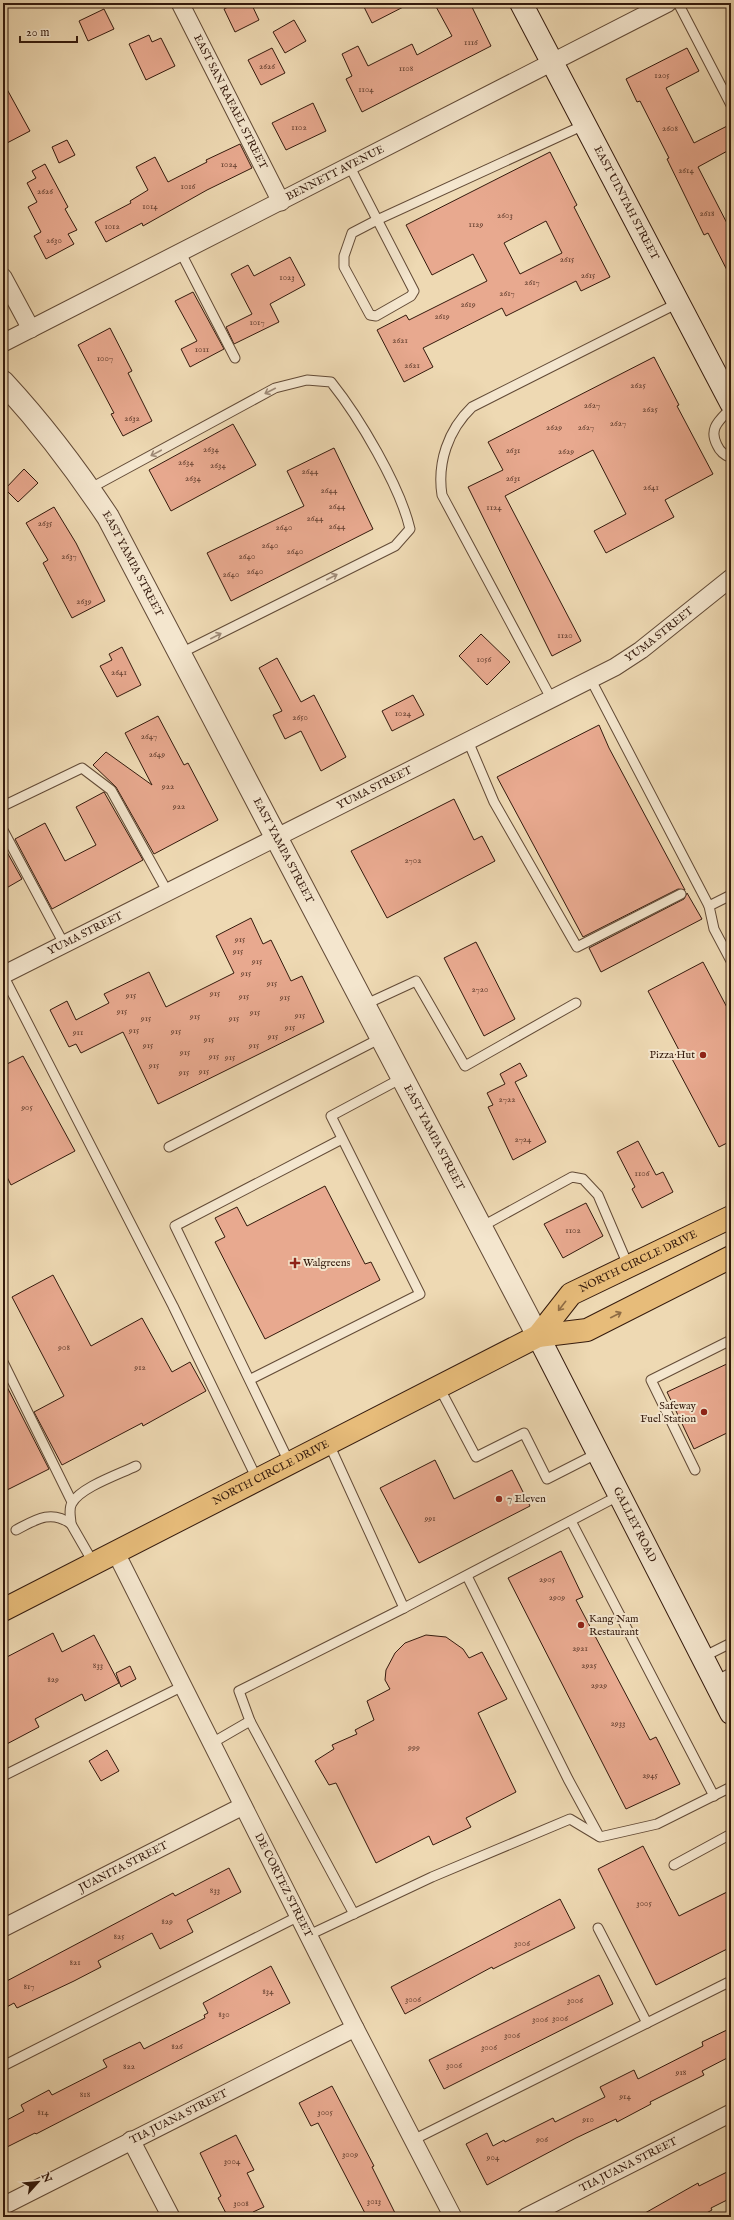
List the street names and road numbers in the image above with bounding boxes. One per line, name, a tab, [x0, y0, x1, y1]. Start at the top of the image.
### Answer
street label: EAST SAN RAFAEL STREET	[190, 32, 270, 172]
street label: BENNETT AVENUE	[284, 142, 387, 204]
street label: EAST UINTAH STREET	[590, 144, 662, 263]
street label: EAST YAMPA STREET	[99, 508, 166, 619]
street label: YUMA STREET	[623, 604, 696, 665]
street label: YUMA STREET	[335, 763, 415, 813]
street label: EAST YAMPA STREET	[250, 795, 317, 906]
street label: YUMA STREET	[45, 909, 125, 958]
street label: EAST YAMPA STREET	[400, 1082, 467, 1193]
street label: NORTH CIRCLE DRIVE	[577, 1227, 700, 1296]
street label: NORTH CIRCLE DRIVE	[210, 1437, 332, 1509]
street label: GALLEY ROAD	[610, 1485, 660, 1565]
street label: DE CORTEZ STREET	[251, 1831, 315, 1940]
street label: JUANITA STREET	[75, 1838, 170, 1896]
street label: TIA JUANA STREET	[128, 2087, 230, 2148]
street label: TIA JUANA STREET	[577, 2134, 680, 2196]

